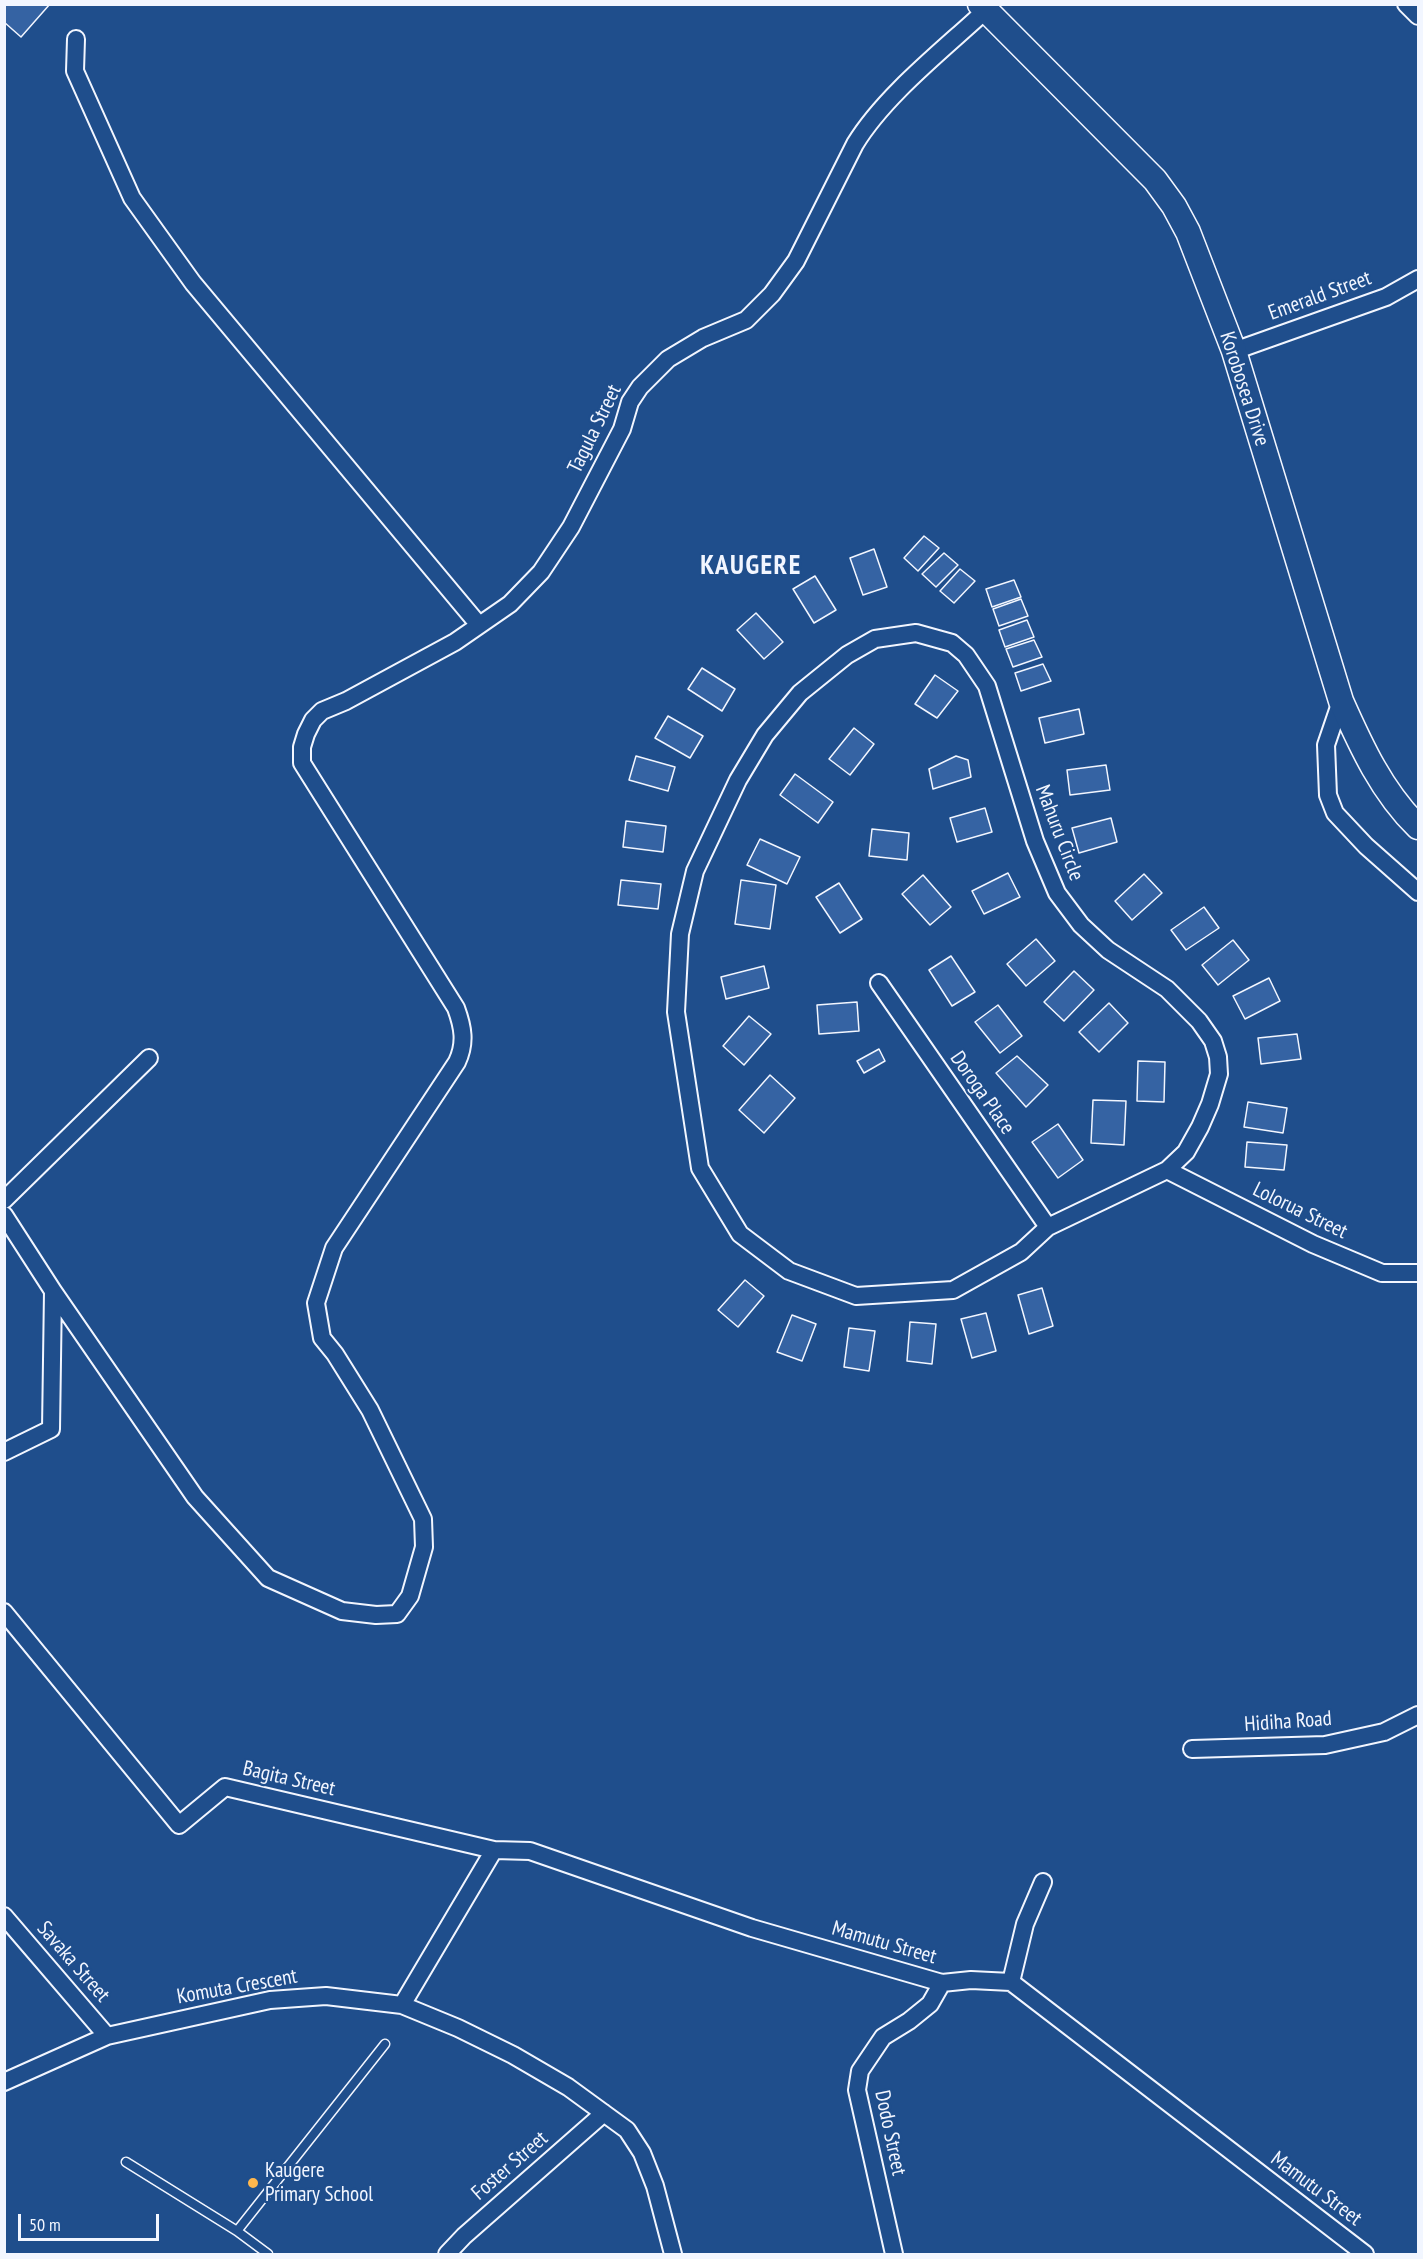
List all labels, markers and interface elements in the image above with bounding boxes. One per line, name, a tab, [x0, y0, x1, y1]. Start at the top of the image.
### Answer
street label: Emerald Street	[1265, 266, 1375, 326]
street label: Korobosea Drive	[1214, 329, 1274, 449]
street label: Tagula Street	[563, 381, 627, 477]
district label: KAUGERE	[700, 550, 802, 582]
street label: Mahuru Circle	[1029, 782, 1089, 884]
street label: Doroga Place	[944, 1047, 1020, 1139]
street label: Lolorua Street	[1249, 1177, 1351, 1245]
street label: Hidiha Road	[1244, 1706, 1332, 1738]
street label: Bagita Street	[240, 1756, 338, 1802]
street label: Mamutu Street	[829, 1916, 939, 1970]
street label: Savaka Street	[31, 1917, 115, 2007]
street label: Komuta Crescent	[175, 1964, 299, 2010]
street label: Dodo Street	[869, 2088, 911, 2178]
street label: Foster Street	[467, 2126, 553, 2206]
street label: Mamutu Street	[1266, 2147, 1366, 2231]
place label: Kaugere Primary School	[265, 2158, 373, 2208]
marker: Kaugere Primary School	[246, 2176, 260, 2190]
scale bar	[21, 2202, 162, 2240]
text: 50 m	[29, 2213, 61, 2236]

